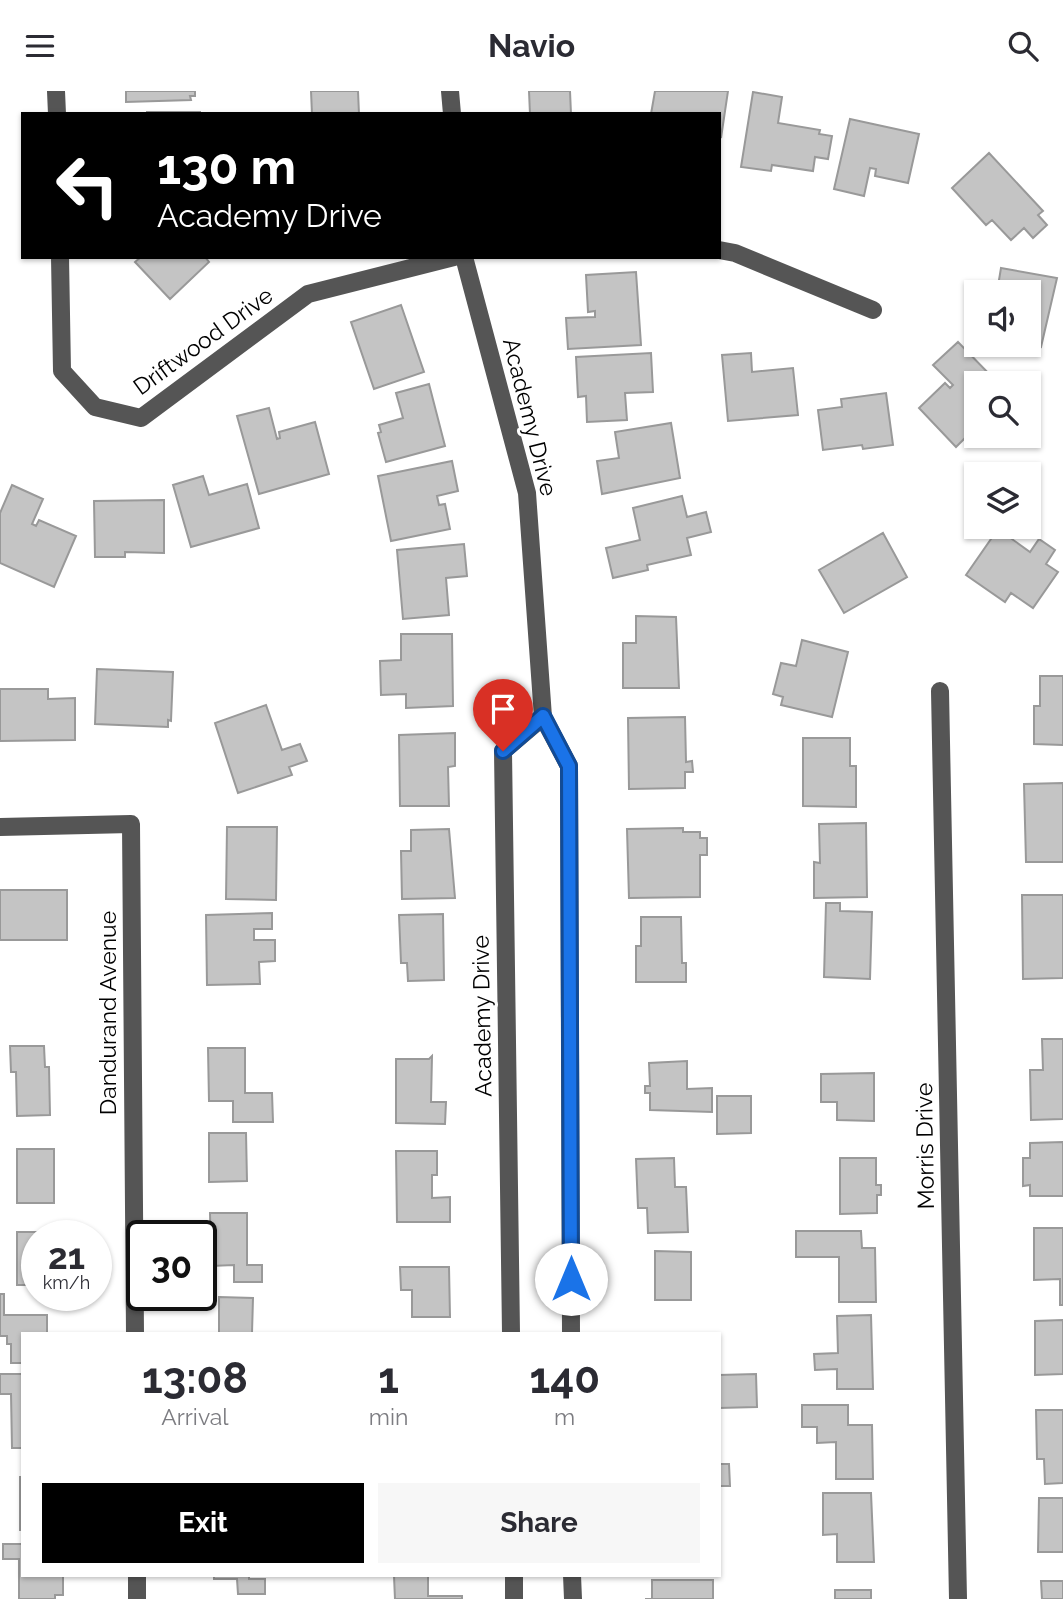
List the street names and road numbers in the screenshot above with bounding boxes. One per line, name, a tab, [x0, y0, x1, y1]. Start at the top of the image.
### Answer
street label: Driftwood Drive	[128, 281, 278, 400]
street label: Academy Drive	[498, 335, 563, 499]
street label: Dandurand Avenue	[94, 911, 121, 1115]
street label: Academy Drive	[467, 935, 496, 1097]
street label: Morris Drive	[910, 1082, 939, 1210]

